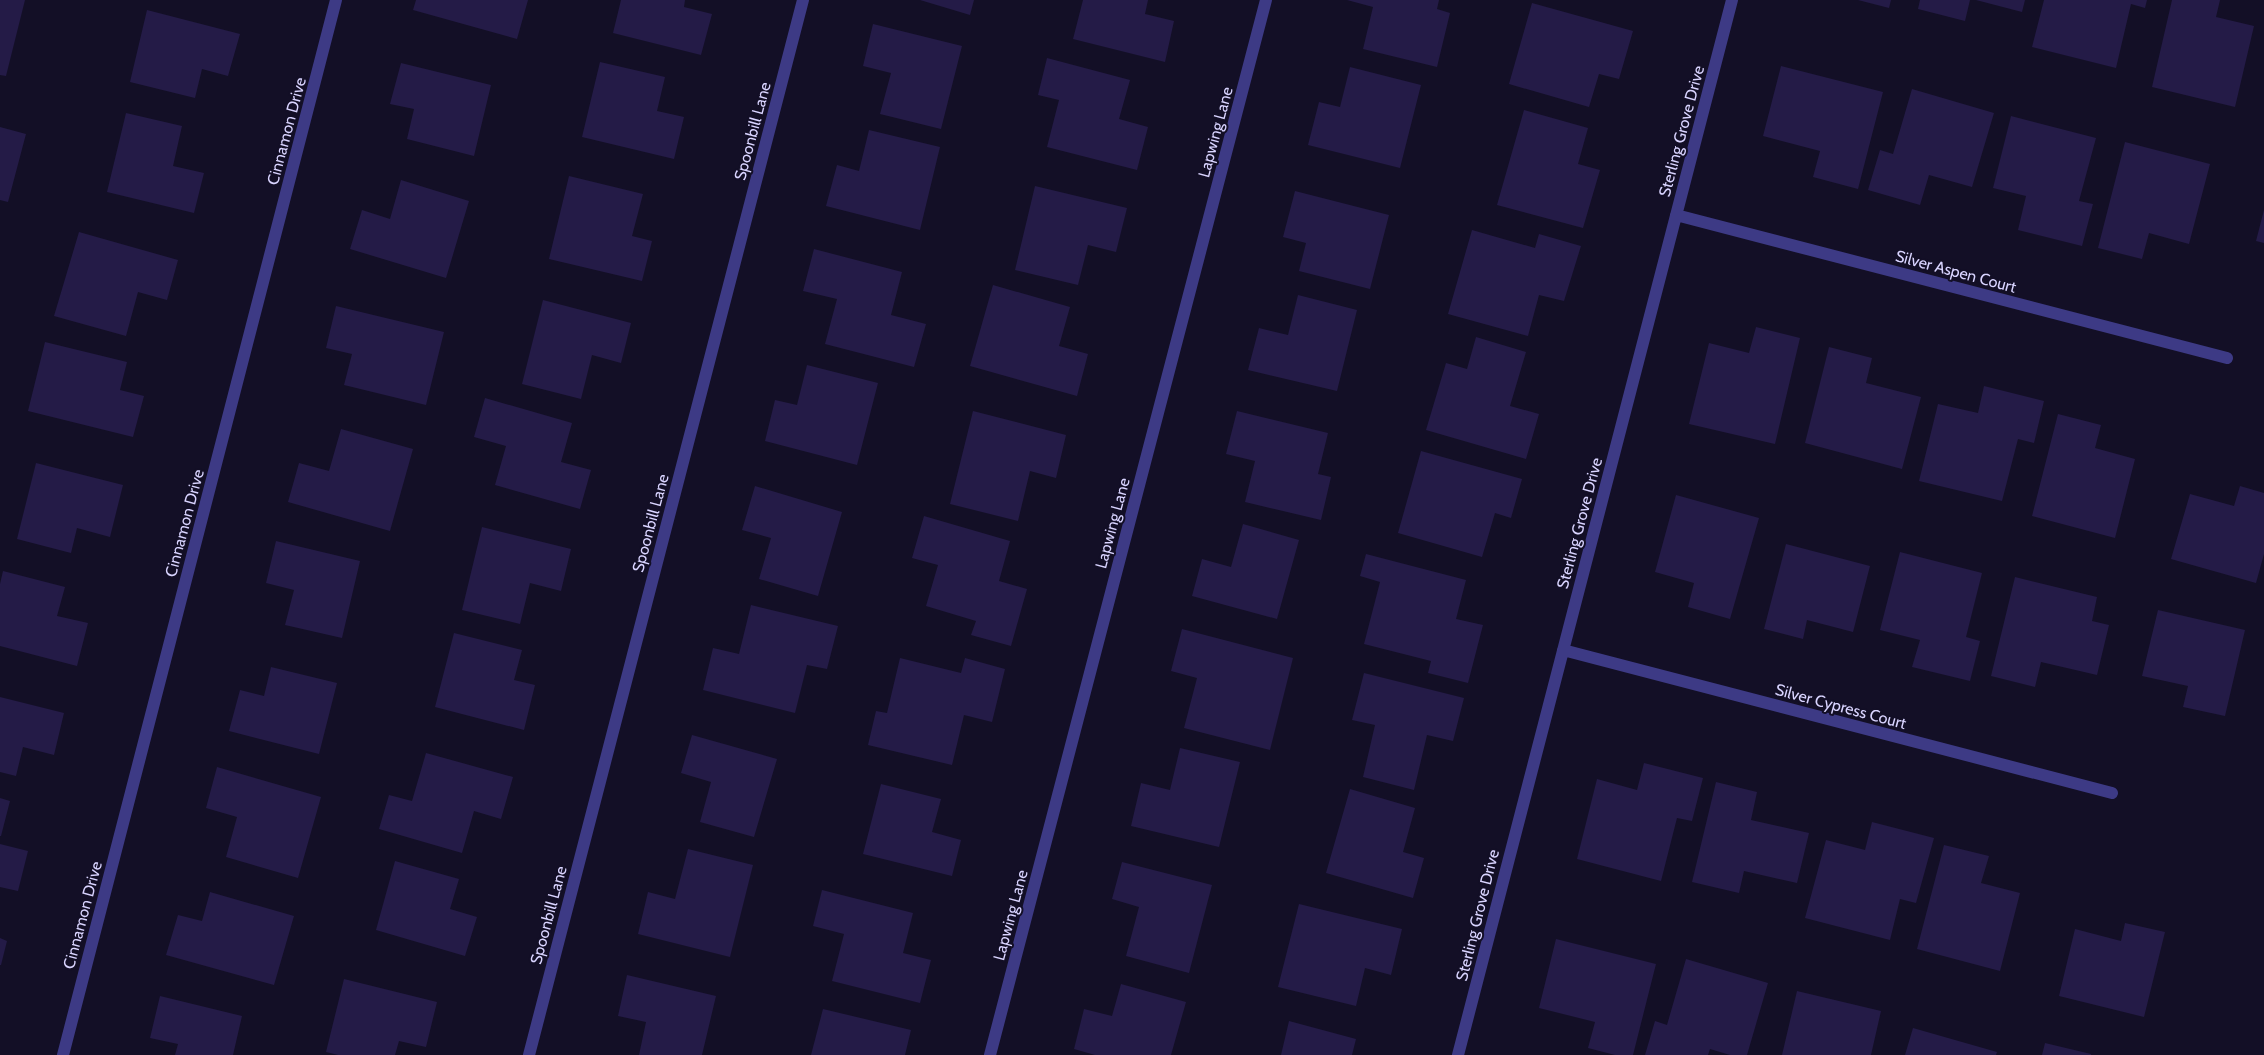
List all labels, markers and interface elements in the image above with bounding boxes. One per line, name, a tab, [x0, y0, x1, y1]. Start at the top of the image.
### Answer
street label: Sterling Grove Drive	[1655, 64, 1708, 199]
street label: Cinnamon Drive	[263, 75, 310, 187]
street label: Spoonbill Lane	[730, 80, 775, 182]
street label: Lapwing Lane	[1194, 85, 1237, 179]
street label: Silver Aspen Court	[1893, 246, 2019, 297]
street label: Sterling Grove Drive	[1553, 456, 1606, 591]
street label: Cinnamon Drive	[161, 467, 208, 579]
street label: Spoonbill Lane	[628, 472, 673, 574]
street label: Lapwing Lane	[1091, 476, 1134, 570]
street label: Silver Cypress Court	[1773, 680, 1909, 733]
street label: Sterling Grove Drive	[1452, 847, 1503, 983]
street label: Cinnamon Drive	[59, 859, 106, 971]
street label: Spoonbill Lane	[526, 864, 571, 966]
street label: Lapwing Lane	[989, 868, 1032, 962]

